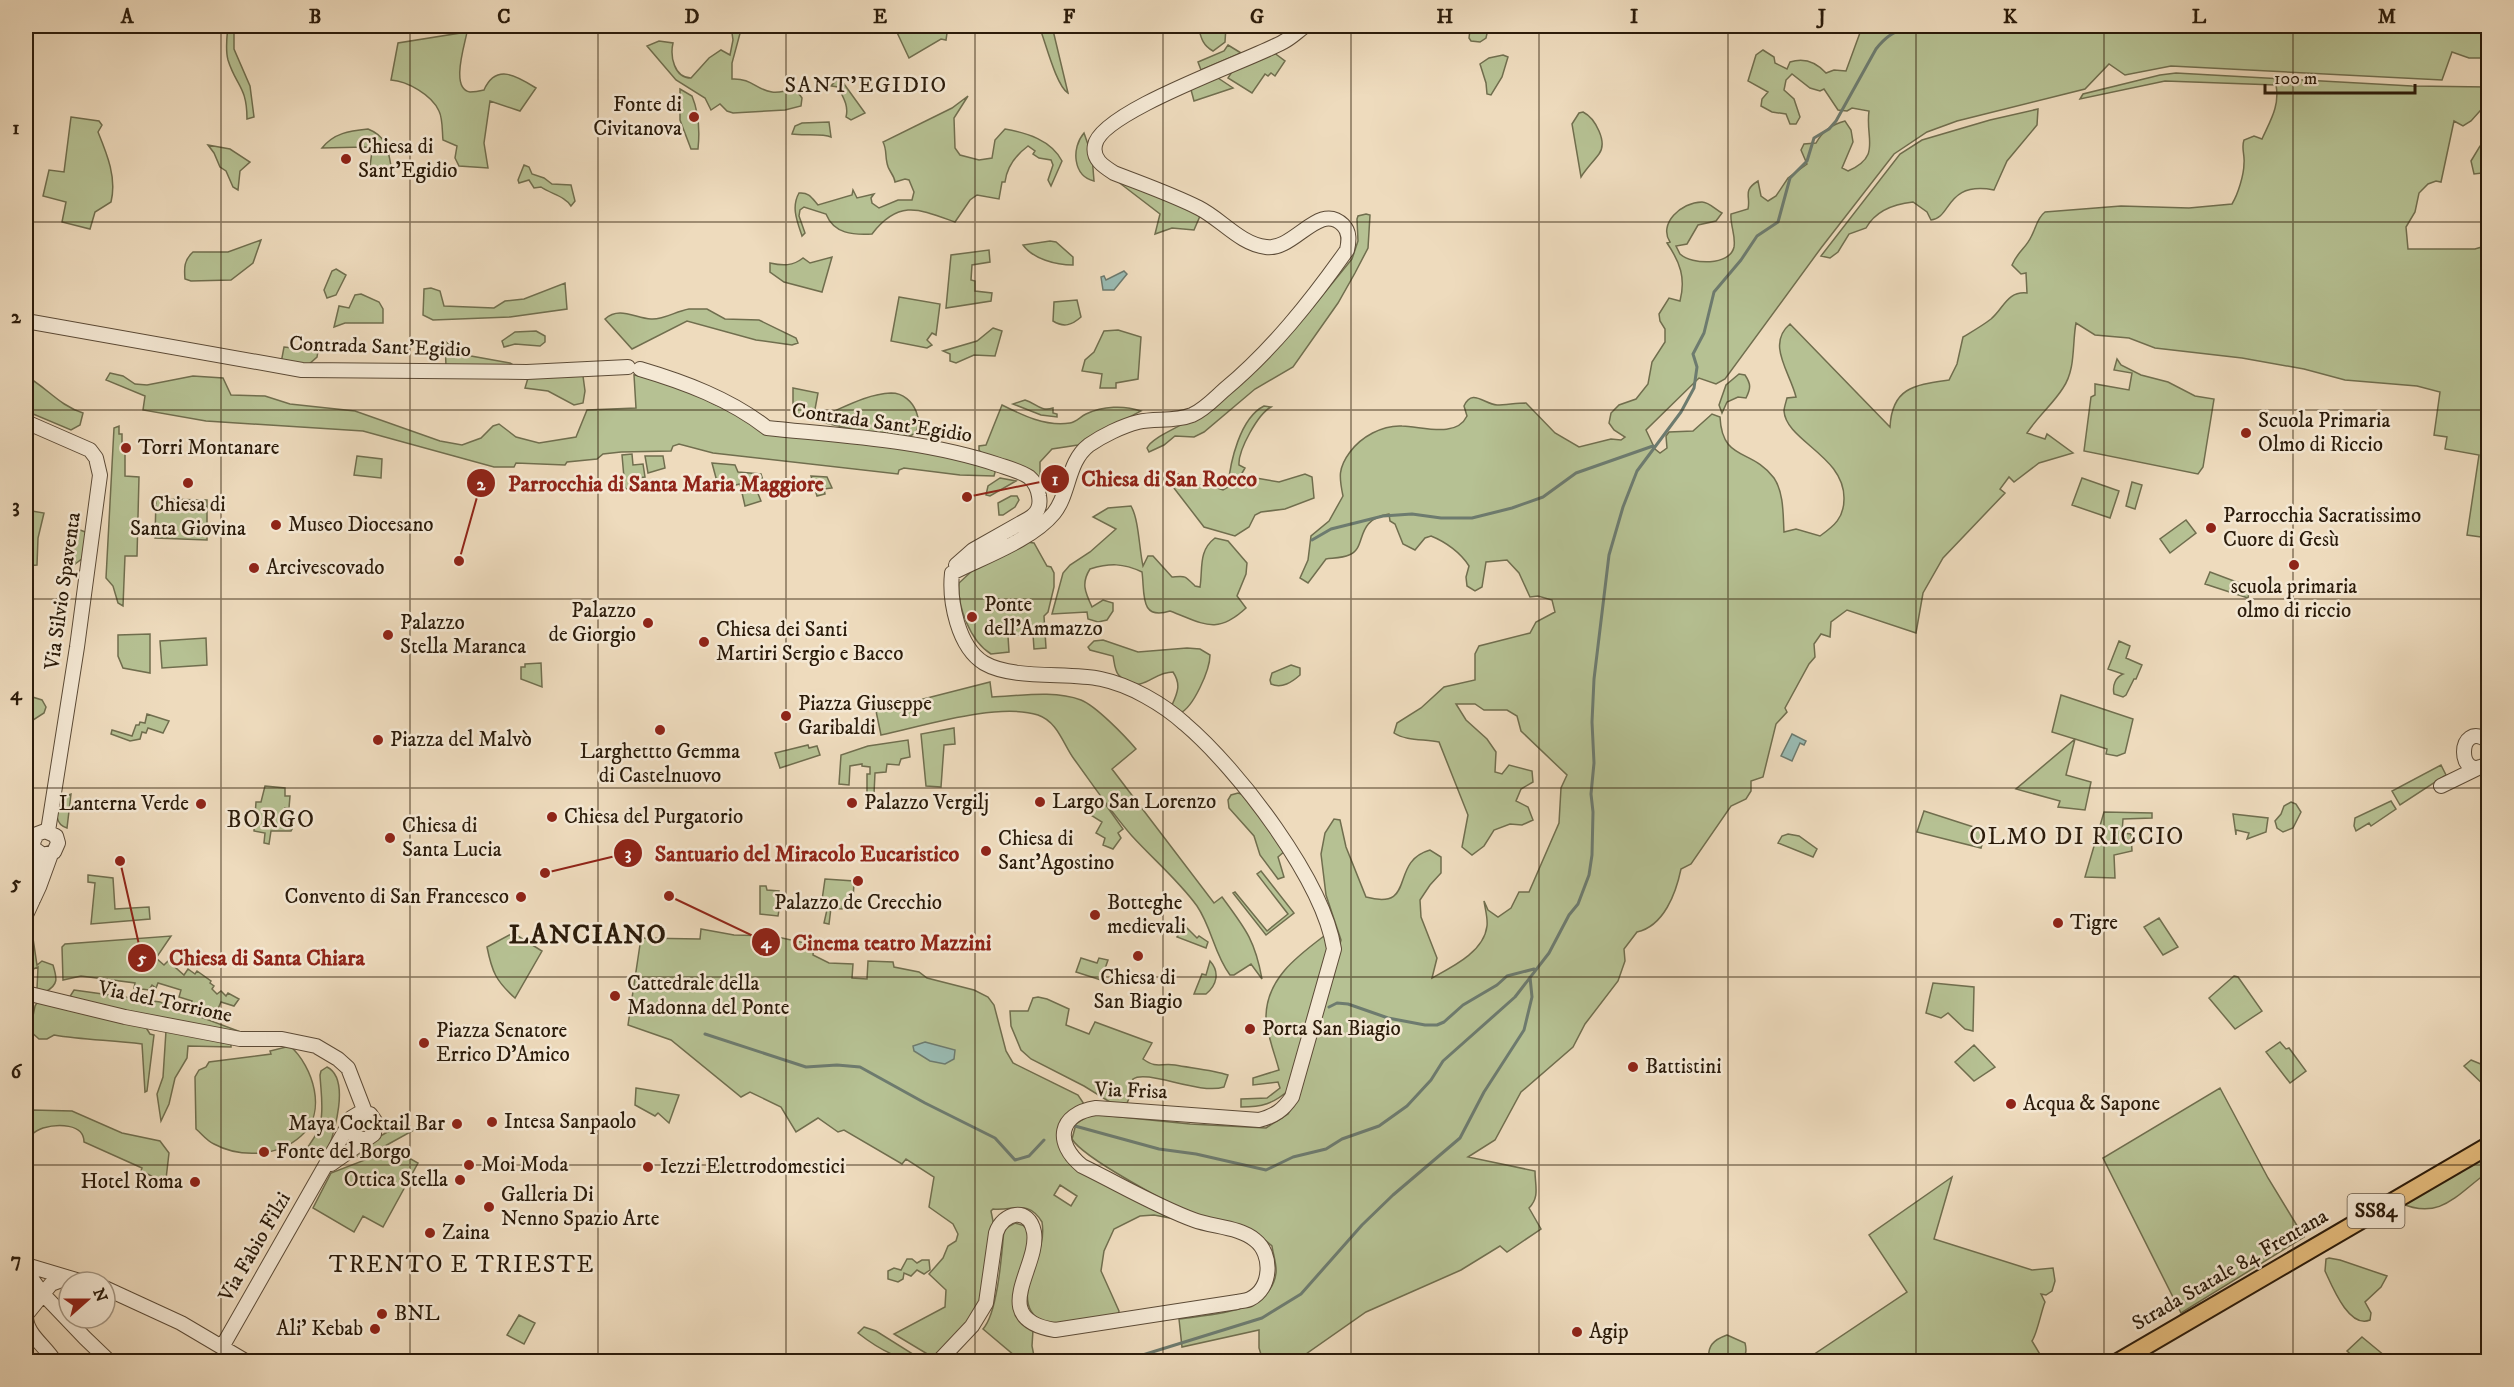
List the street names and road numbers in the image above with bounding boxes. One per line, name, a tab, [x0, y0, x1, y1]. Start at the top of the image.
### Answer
street label: Contrada Sant'Egidio	[289, 331, 471, 363]
street label: Contrada Sant'Egidio	[790, 397, 974, 449]
street label: Via Silvio Spaventa	[39, 511, 87, 672]
street label: Via del Torrione	[94, 975, 235, 1029]
street label: Via Frisa	[1093, 1077, 1168, 1105]
street label: Via Fabio Filzi	[213, 1188, 297, 1307]
road number: SS84	[2348, 1194, 2404, 1228]
street label: Strada Statale 84 Frentana	[2127, 1203, 2333, 1337]

